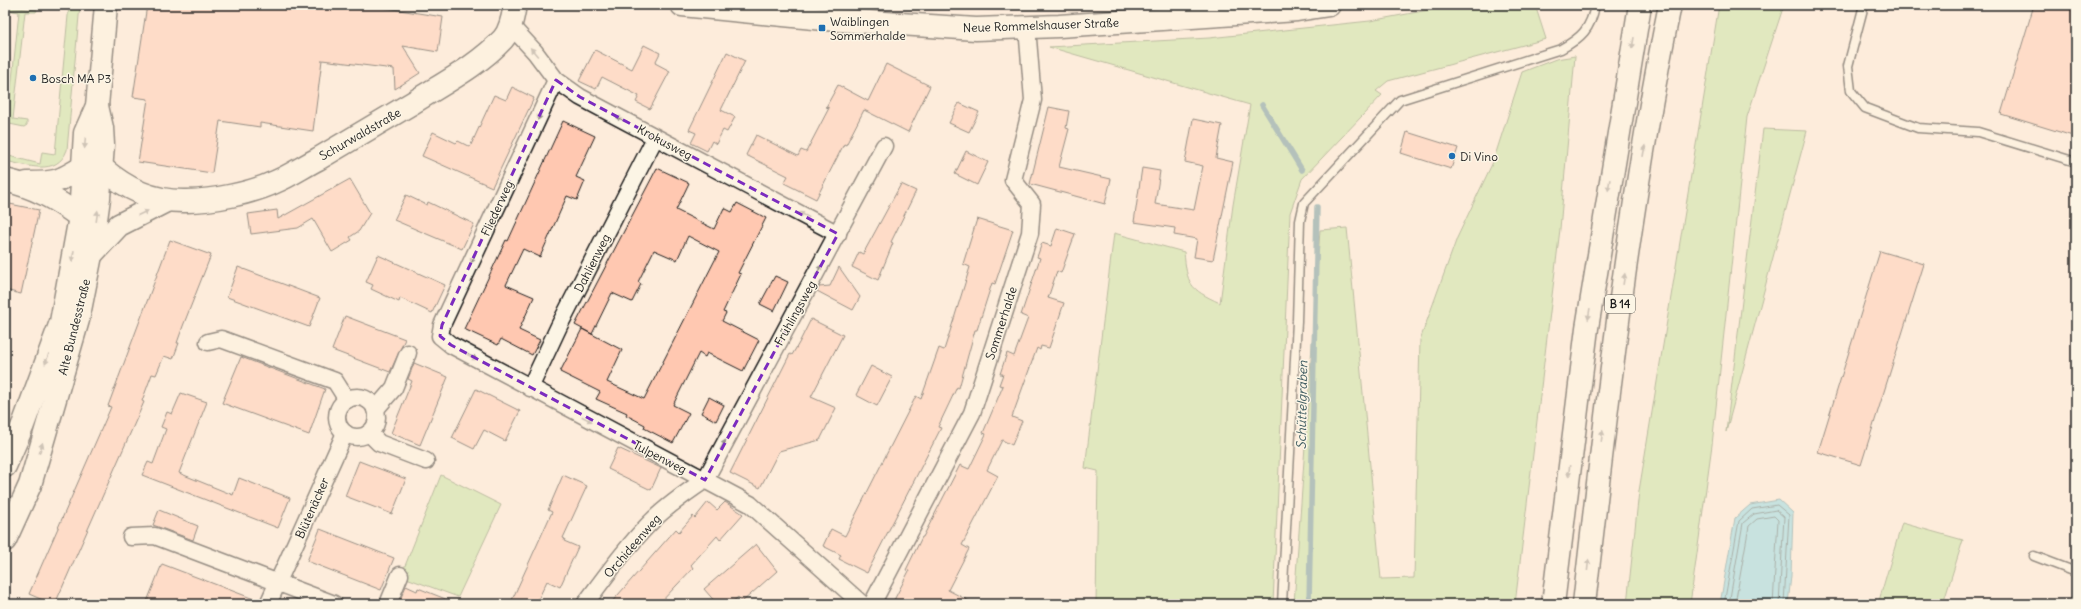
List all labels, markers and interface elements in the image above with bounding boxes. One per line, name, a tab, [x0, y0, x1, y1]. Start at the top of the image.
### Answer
place label: Waiblingen Sommerhalde	[830, 14, 906, 43]
street label: Neue Rommelshauser Straße	[963, 15, 1119, 35]
marker: Waiblingen Sommerhalde	[817, 23, 827, 33]
one-way arrow	[1630, 37, 1636, 49]
one-way arrow	[530, 47, 539, 57]
place label: Bosch MA P3	[41, 71, 111, 86]
marker: Bosch MA P3	[28, 73, 38, 83]
street label: Schurwaldstraße	[317, 105, 403, 163]
one-way arrow	[537, 110, 543, 121]
one-way arrow	[615, 116, 627, 123]
street label: Krokusweg	[635, 121, 695, 163]
one-way arrow	[81, 137, 88, 149]
one-way arrow	[1641, 145, 1647, 157]
place label: Di Vino	[1460, 149, 1498, 164]
marker: Di Vino	[1447, 151, 1457, 161]
street label: Fliederweg	[478, 178, 516, 238]
one-way arrow	[1606, 179, 1612, 191]
one-way arrow	[94, 210, 100, 222]
one-way arrow	[137, 210, 148, 216]
one-way arrow	[798, 212, 810, 219]
street label: Dahlienweg	[571, 231, 613, 295]
one-way arrow	[70, 250, 76, 262]
one-way arrow	[470, 253, 476, 264]
one-way arrow	[815, 264, 822, 275]
one-way arrow	[1621, 273, 1627, 286]
street label: Alte Bundesstraße	[55, 277, 93, 377]
street label: Frühlingsweg	[771, 278, 819, 348]
street label: Sommerhalde	[982, 285, 1020, 361]
road number: B 14	[1605, 295, 1635, 313]
one-way arrow	[1586, 308, 1592, 320]
one-way arrow	[44, 354, 50, 366]
one-way arrow	[466, 354, 478, 360]
water label: Schüttelgraben	[1293, 360, 1311, 450]
one-way arrow	[581, 415, 592, 422]
one-way arrow	[1599, 430, 1606, 442]
street label: Tulpenweg	[631, 437, 689, 477]
one-way arrow	[720, 439, 727, 451]
one-way arrow	[38, 441, 44, 453]
one-way arrow	[1566, 464, 1572, 477]
street label: Blütenäcker	[292, 475, 332, 541]
street label: Orchideenweg	[600, 511, 664, 581]
one-way arrow	[1585, 559, 1591, 571]

